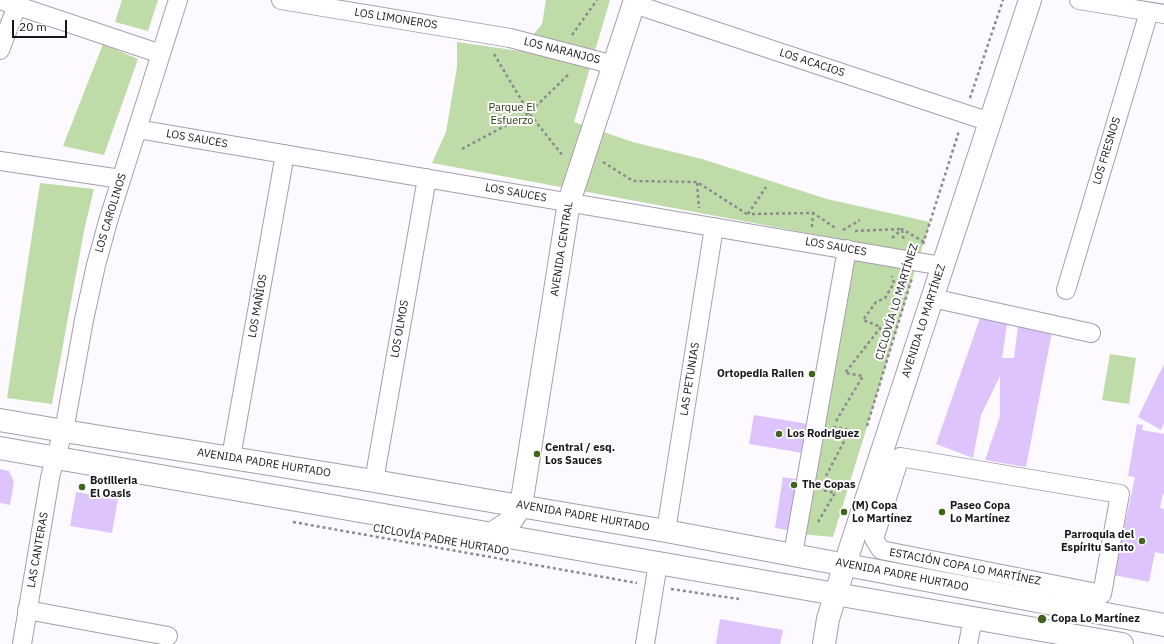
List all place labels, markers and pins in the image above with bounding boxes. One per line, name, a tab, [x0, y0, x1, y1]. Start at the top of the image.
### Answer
place label: Ortopedia Railen	[717, 367, 804, 381]
marker: Ortopedia Railen	[807, 369, 817, 379]
place label: Los Rodriguez	[787, 427, 859, 441]
marker: Los Rodriguez	[774, 429, 784, 439]
place label: Central / esq. Los Sauces	[545, 441, 615, 467]
marker: Central / esq. Los Sauces	[532, 449, 542, 459]
place label: Botilleria El Oasis	[90, 474, 137, 500]
place label: The Copas	[802, 478, 856, 492]
marker: The Copas	[789, 480, 799, 490]
marker: Botilleria El Oasis	[77, 482, 87, 492]
place label: (M) Copa Lo Martínez	[852, 499, 912, 525]
place label: Paseo Copa Lo Martínez	[950, 499, 1010, 525]
marker: (M) Copa Lo Martínez	[839, 507, 849, 517]
marker: Paseo Copa Lo Martínez	[937, 507, 947, 517]
place label: Parroquia del Espíritu Santo	[1061, 528, 1134, 554]
marker: Parroquia del Espíritu Santo	[1137, 536, 1147, 546]
place label: Copa Lo Martínez	[1051, 612, 1140, 626]
marker: Copa Lo Martínez	[1036, 613, 1048, 625]

